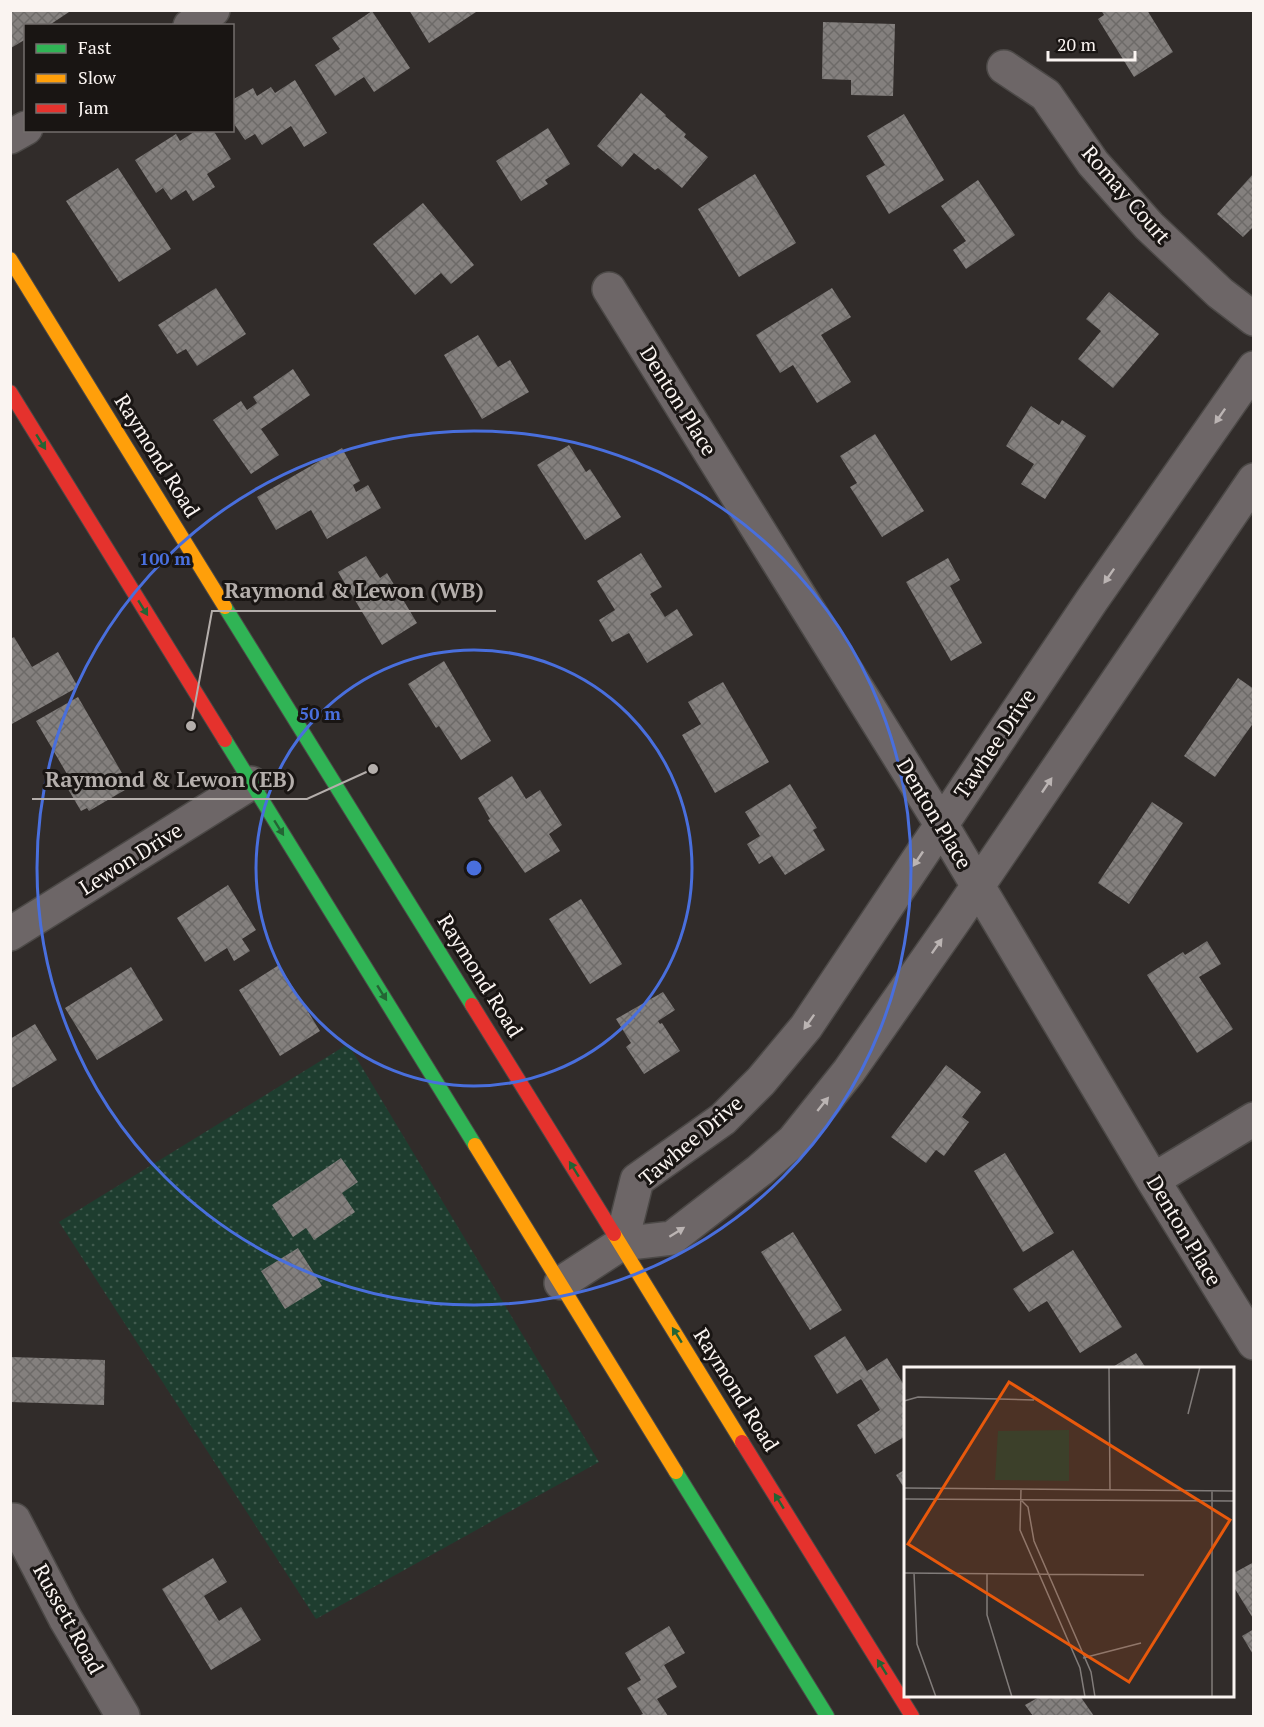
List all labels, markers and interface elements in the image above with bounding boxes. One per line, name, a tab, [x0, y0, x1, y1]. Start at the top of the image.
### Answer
legend	[24, 24, 234, 132]
scale bar	[1048, 24, 1135, 62]
text: 20 m	[1057, 32, 1097, 56]
text: Fast	[78, 35, 112, 59]
text: Slow	[78, 65, 117, 89]
text: Jam	[78, 95, 109, 119]
street label: Romay Court	[1076, 139, 1177, 250]
street label: Denton Place	[634, 340, 724, 461]
street label: Raymond Road	[109, 389, 207, 523]
one-way arrow	[1214, 407, 1226, 423]
one-way arrow	[36, 434, 47, 450]
text: 100 m	[139, 546, 191, 570]
one-way arrow	[1104, 568, 1115, 584]
callout: Raymond & Lewon (WB)	[212, 571, 496, 611]
text: Raymond & Lewon (WB)	[224, 575, 484, 604]
one-way arrow	[138, 600, 149, 616]
street label: Tawhee Drive	[947, 683, 1041, 804]
text: 50 m	[299, 701, 341, 725]
street label: Denton Place	[891, 753, 979, 874]
callout: Raymond & Lewon (EB)	[32, 759, 307, 799]
text: Raymond & Lewon (EB)	[45, 764, 295, 793]
one-way arrow	[1041, 778, 1053, 794]
street label: Lewon Drive	[74, 815, 187, 901]
one-way arrow	[273, 820, 284, 836]
one-way arrow	[912, 851, 923, 868]
centre of rings	[464, 858, 484, 878]
street label: Raymond Road	[432, 909, 530, 1043]
one-way arrow	[931, 939, 943, 955]
one-way arrow	[376, 985, 387, 1001]
one-way arrow	[803, 1013, 815, 1029]
street label: Tawhee Drive	[633, 1089, 748, 1192]
one-way arrow	[816, 1097, 828, 1112]
one-way arrow	[569, 1161, 580, 1177]
street label: Denton Place	[1141, 1170, 1229, 1291]
one-way arrow	[669, 1227, 686, 1238]
street label: Raymond Road	[688, 1323, 786, 1457]
one-way arrow	[672, 1327, 683, 1343]
inset map	[904, 1367, 1234, 1697]
one-way arrow	[774, 1493, 785, 1509]
street label: Russett Road	[27, 1559, 111, 1679]
one-way arrow	[876, 1659, 887, 1675]

